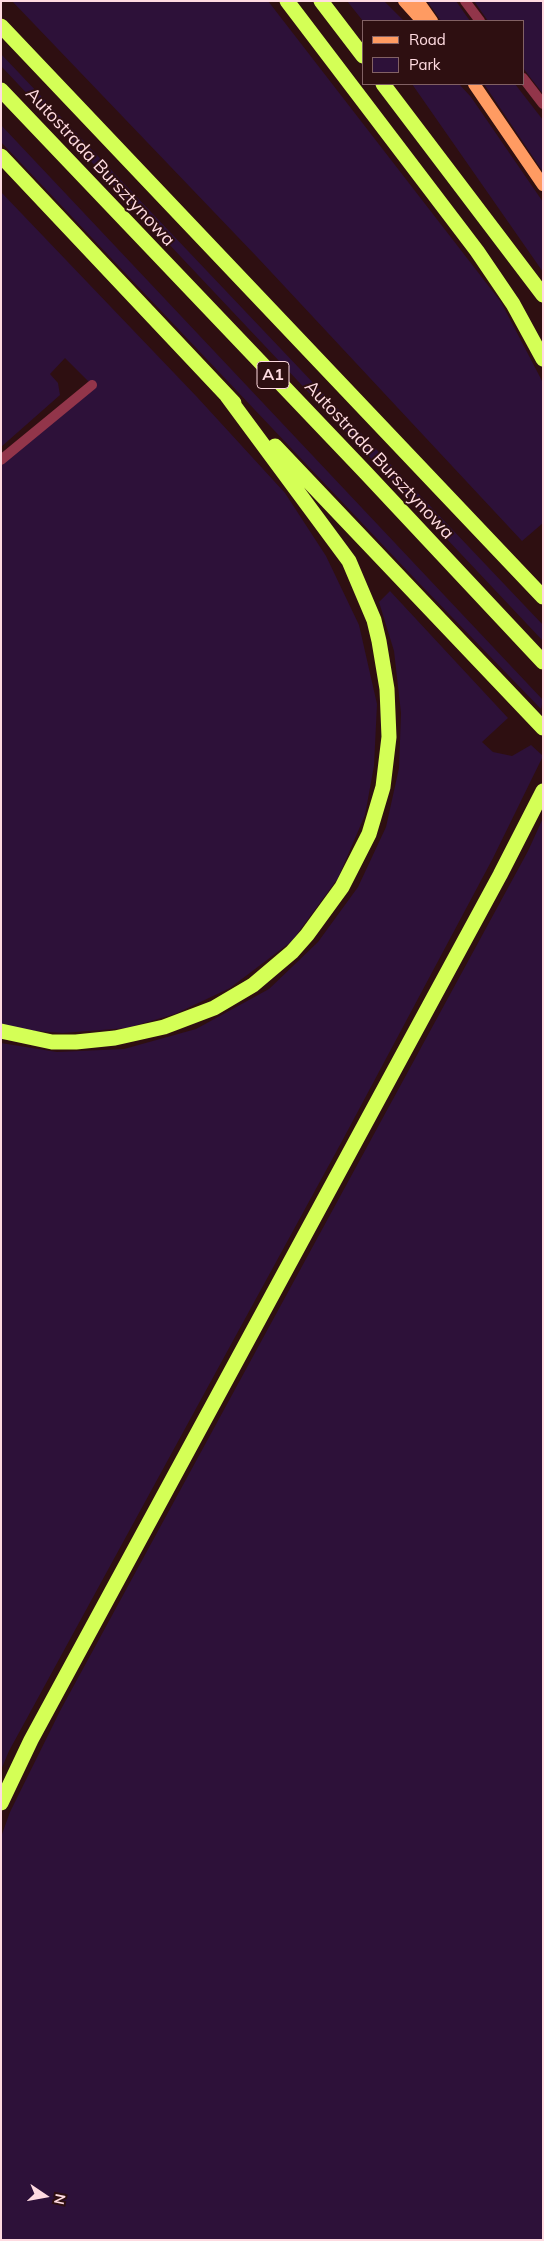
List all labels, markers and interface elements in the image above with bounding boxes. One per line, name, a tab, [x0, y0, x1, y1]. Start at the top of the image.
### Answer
legend	[362, 20, 524, 85]
text: Road	[409, 30, 446, 49]
text: Park	[409, 55, 441, 74]
street label: Autostrada Bursztynowa	[21, 83, 179, 251]
road number: A1	[257, 362, 289, 388]
street label: Autostrada Bursztynowa	[300, 376, 458, 544]
north arrow	[20, 2171, 70, 2221]
text: N	[50, 2192, 70, 2206]

